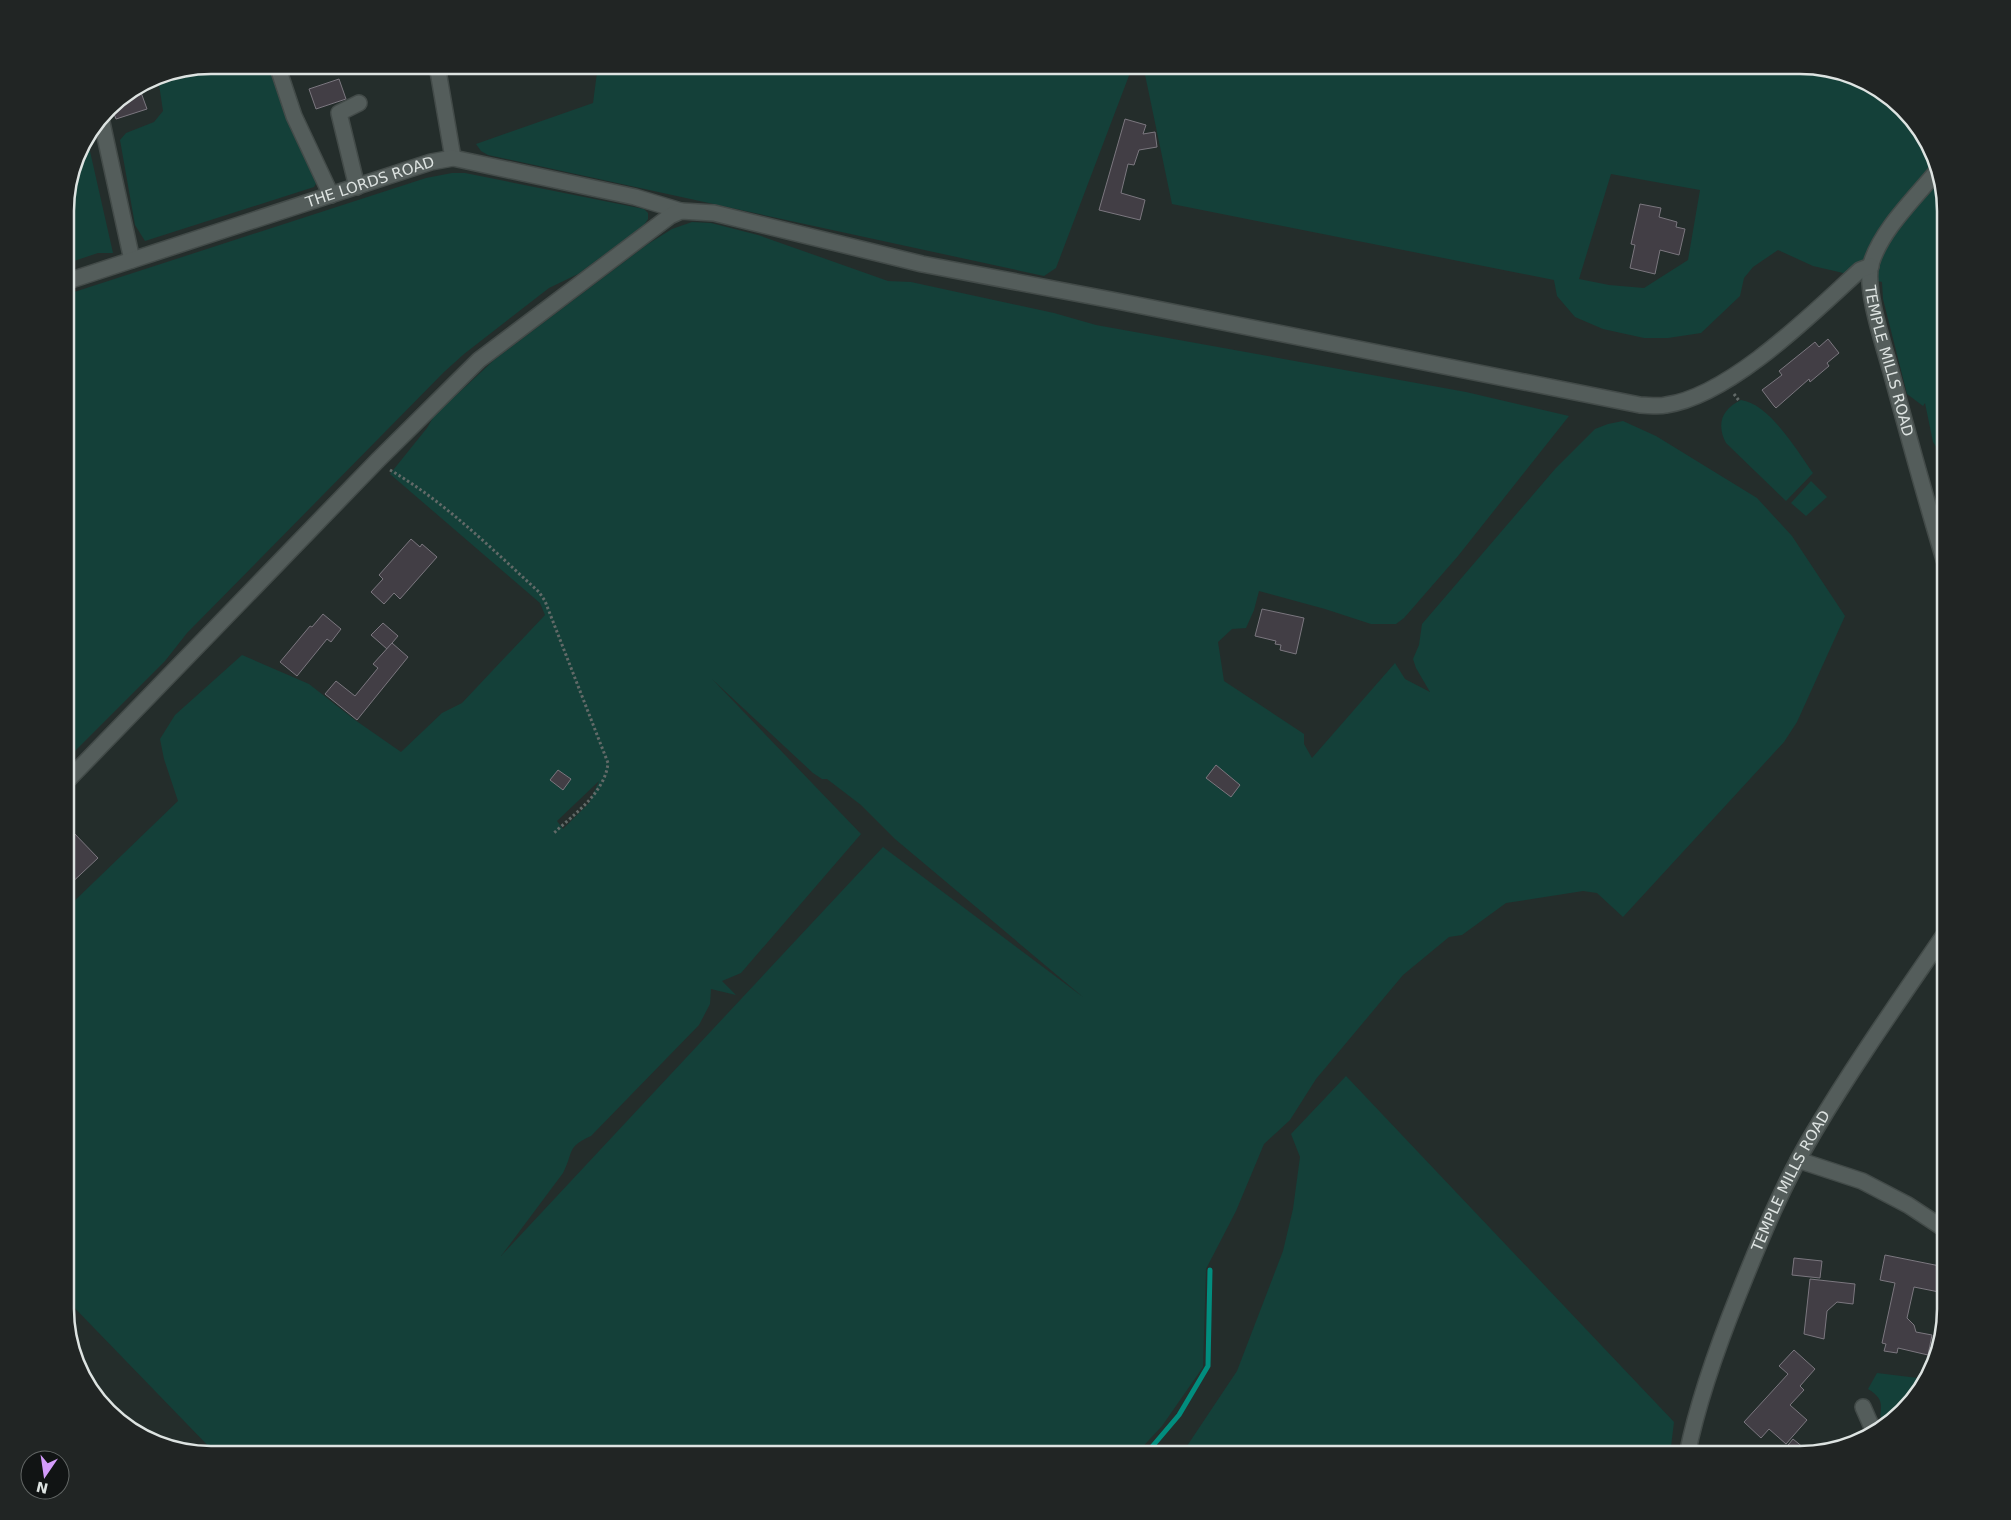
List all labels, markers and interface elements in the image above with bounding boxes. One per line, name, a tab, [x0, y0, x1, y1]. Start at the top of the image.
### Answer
street label: THE LORDS ROAD	[302, 152, 437, 212]
street label: TEMPLE MILLS ROAD	[1861, 283, 1917, 438]
street label: TEMPLE MILLS ROAD	[1748, 1107, 1834, 1255]
north arrow	[20, 1450, 70, 1500]
text: N	[35, 1479, 50, 1497]

